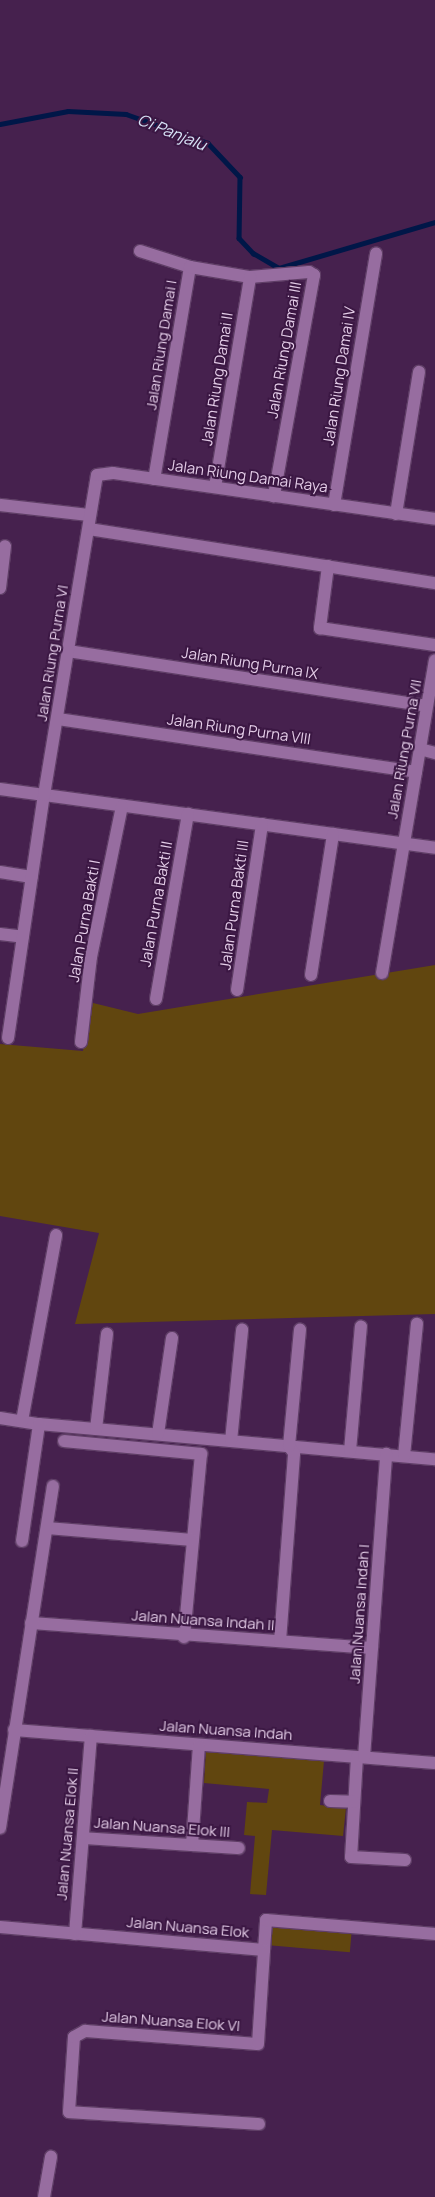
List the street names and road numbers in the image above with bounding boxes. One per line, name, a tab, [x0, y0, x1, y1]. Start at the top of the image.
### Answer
street label: Jalan Riung Damai I	[142, 279, 180, 411]
street label: Jalan Riung Damai III	[263, 280, 305, 420]
street label: Jalan Riung Damai IV	[319, 305, 359, 447]
street label: Jalan Riung Damai II	[198, 311, 236, 447]
street label: Jalan Riung Damai Raya	[167, 456, 329, 496]
street label: Jalan Riung Purna VI	[32, 584, 72, 722]
street label: Jalan Riung Purna IX	[180, 643, 320, 683]
street label: Jalan Riung Purna VII	[383, 678, 425, 820]
street label: Jalan Riung Purna VIII	[166, 710, 312, 748]
street label: Jalan Purna Bakti III	[216, 839, 252, 971]
street label: Jalan Purna Bakti II	[136, 840, 176, 968]
street label: Jalan Purna Bakti I	[64, 859, 104, 983]
street label: Jalan Nuansa Indah I	[345, 1544, 373, 1684]
street label: Jalan Nuansa Indah II	[131, 1606, 275, 1634]
street label: Jalan Nuansa Indah	[159, 1716, 293, 1744]
street label: Jalan Nuansa Elok II	[52, 1767, 82, 1901]
street label: Jalan Nuansa Elok III	[93, 1813, 231, 1841]
street label: Jalan Nuansa Elok	[126, 1913, 250, 1941]
street label: Jalan Nuansa Elok VI	[101, 2007, 241, 2035]

